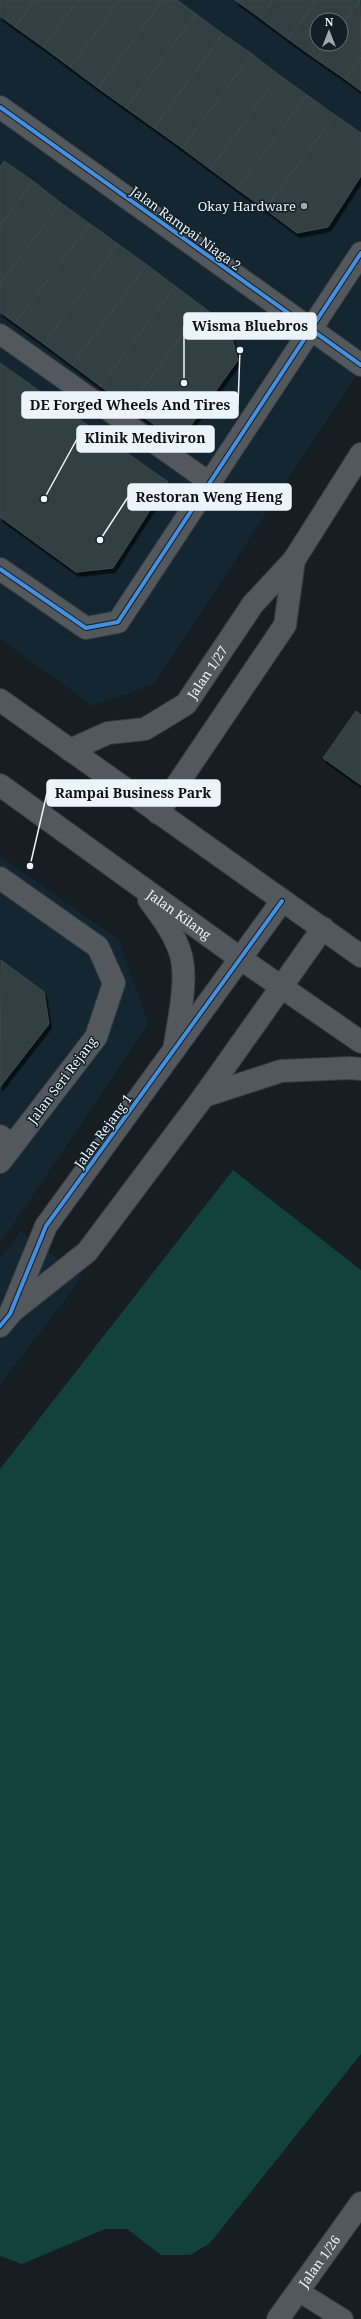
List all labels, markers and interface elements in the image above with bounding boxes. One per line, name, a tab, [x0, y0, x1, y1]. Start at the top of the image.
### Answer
north arrow	[309, 12, 349, 52]
text: N	[325, 14, 334, 29]
street label: Jalan Rampai Niaga 2	[126, 181, 245, 274]
place label: Okay Hardware	[198, 197, 296, 215]
marker: Okay Hardware	[299, 201, 309, 211]
callout: Wisma Bluebros	[184, 313, 316, 339]
text: Wisma Bluebros	[192, 316, 308, 335]
callout: DE Forged Wheels And Tires	[22, 392, 238, 418]
text: DE Forged Wheels And Tires	[30, 395, 231, 414]
callout: Klinik Mediviron	[77, 426, 214, 452]
text: Klinik Mediviron	[85, 428, 205, 447]
callout: Restoran Weng Heng	[128, 484, 291, 510]
text: Restoran Weng Heng	[136, 487, 283, 506]
street label: Jalan 1/27	[182, 642, 232, 703]
callout: Rampai Business Park	[47, 780, 220, 806]
text: Rampai Business Park	[55, 783, 211, 802]
street label: Jalan Kilang	[143, 884, 215, 944]
street label: Jalan Seri Rejang	[23, 1033, 101, 1128]
street label: Jalan Rejang 1	[69, 1090, 136, 1173]
street label: Jalan 1/26	[294, 2231, 344, 2292]

